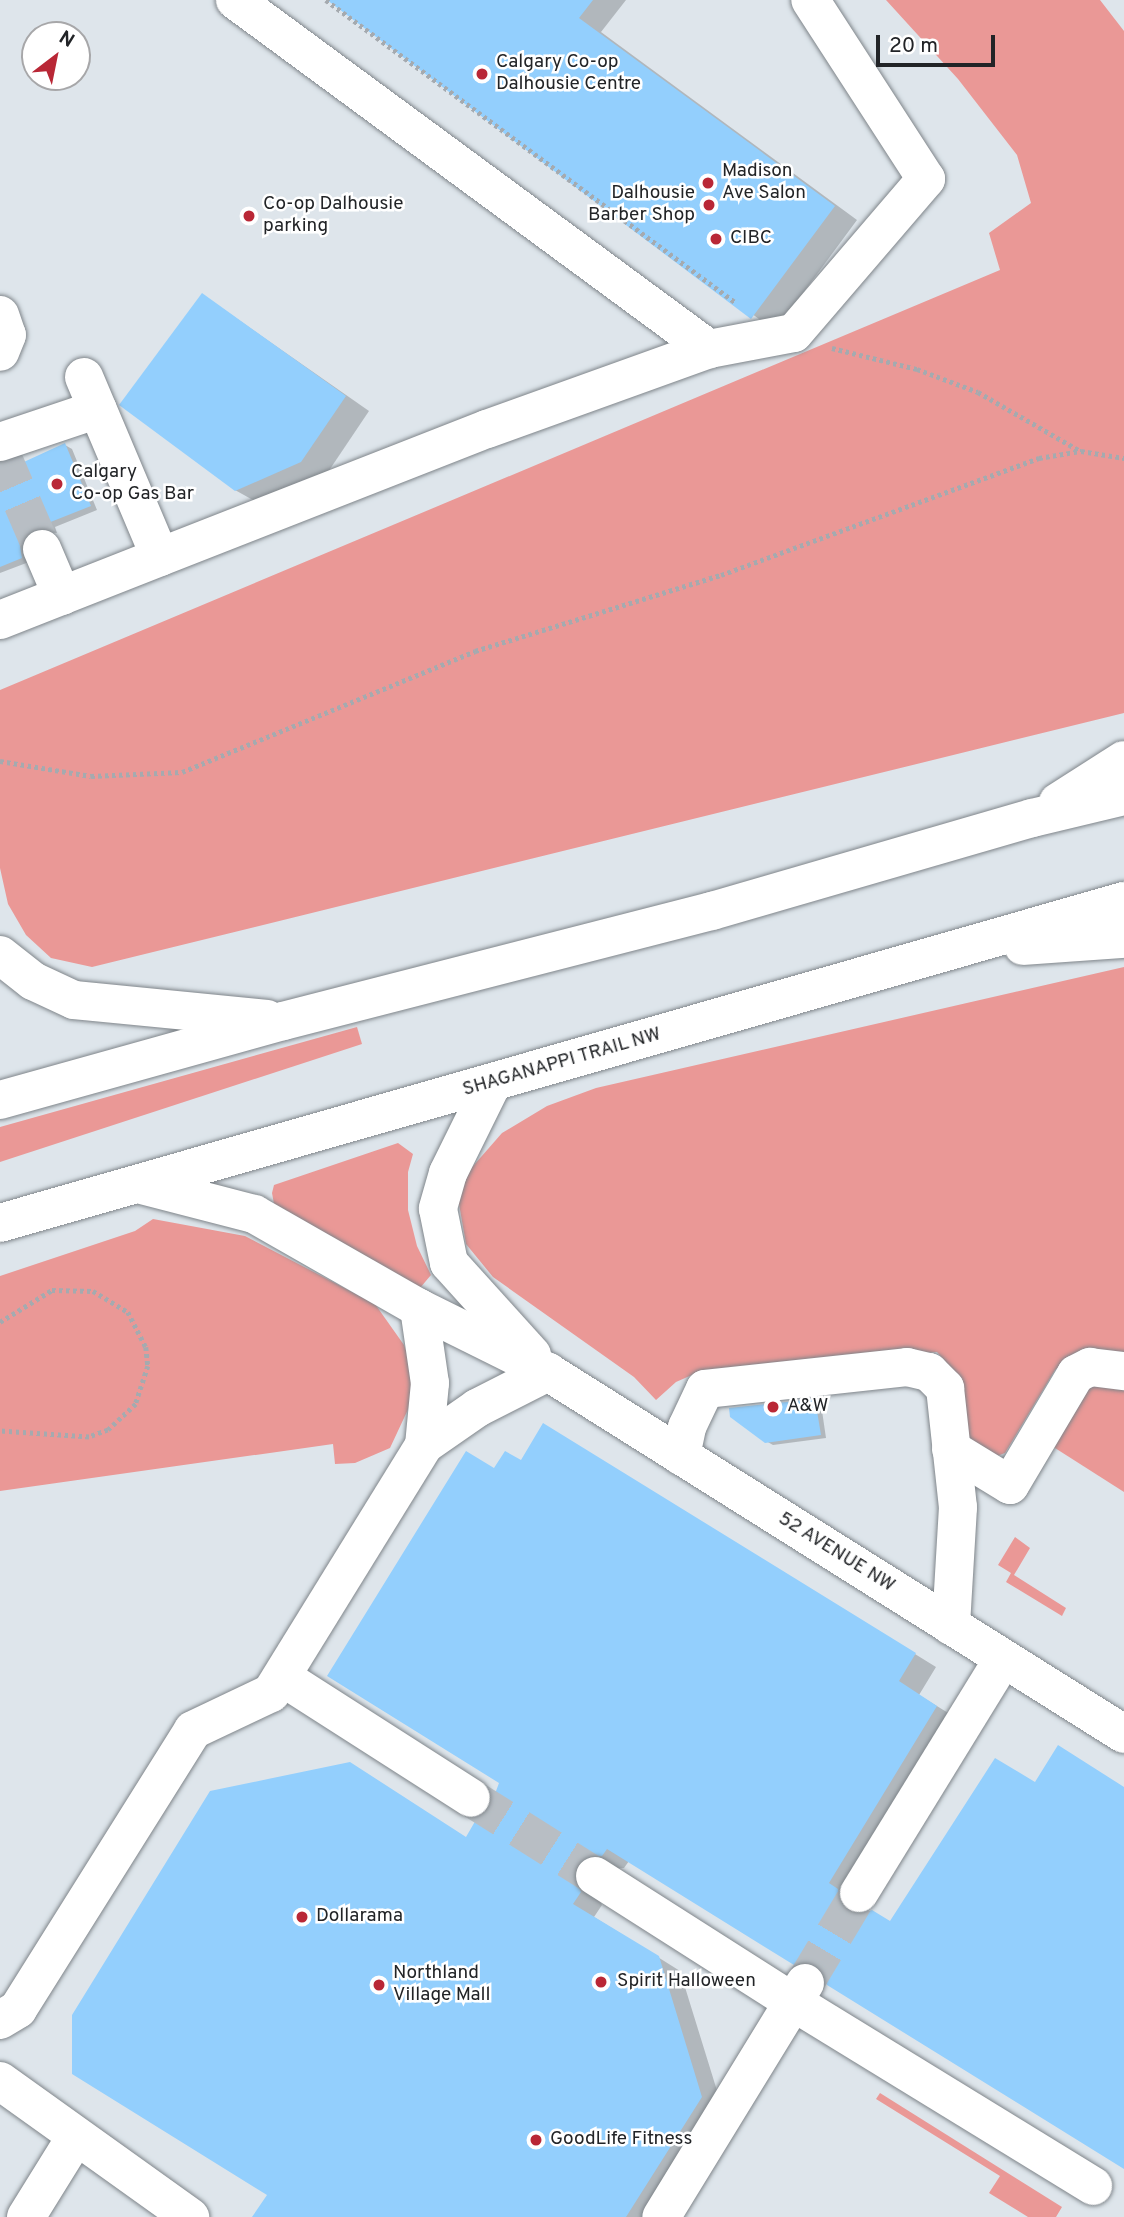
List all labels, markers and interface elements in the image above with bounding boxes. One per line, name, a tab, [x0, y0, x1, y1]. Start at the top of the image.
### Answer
north arrow	[21, 21, 91, 91]
scale bar	[879, 21, 998, 65]
text: N	[54, 26, 78, 54]
text: 20 m	[889, 33, 938, 60]
place label: Calgary Co-op Dalhousie Centre	[496, 52, 641, 96]
marker: Calgary Co-op Dalhousie Centre	[474, 66, 490, 82]
place label: Madison Ave Salon	[722, 161, 806, 205]
marker: Madison Ave Salon	[700, 175, 716, 191]
place label: Dalhousie Barber Shop	[588, 183, 695, 227]
place label: Co-op Dalhousie parking	[263, 194, 403, 238]
marker: Dalhousie Barber Shop	[701, 197, 717, 213]
marker: Co-op Dalhousie parking	[241, 208, 257, 224]
place label: CIBC	[730, 228, 772, 250]
marker: CIBC	[708, 231, 724, 247]
place label: Calgary Co-op Gas Bar	[71, 462, 194, 506]
marker: Calgary Co-op Gas Bar	[49, 476, 65, 492]
street label: SHAGANAPPI TRAIL NW	[460, 1024, 664, 1102]
place label: A&W	[787, 1396, 828, 1418]
marker: A&W	[765, 1399, 781, 1415]
street label: 52 AVENUE NW	[773, 1508, 899, 1598]
place label: Dollarama	[316, 1906, 403, 1928]
marker: Dollarama	[294, 1909, 310, 1925]
place label: Northland Village Mall	[393, 1963, 490, 2007]
place label: Spirit Halloween	[617, 1971, 756, 1993]
marker: Spirit Halloween	[591, 1972, 611, 1992]
marker: Northland Village Mall	[371, 1977, 387, 1993]
place label: GoodLife Fitness	[550, 2129, 692, 2151]
marker: GoodLife Fitness	[528, 2132, 544, 2148]

